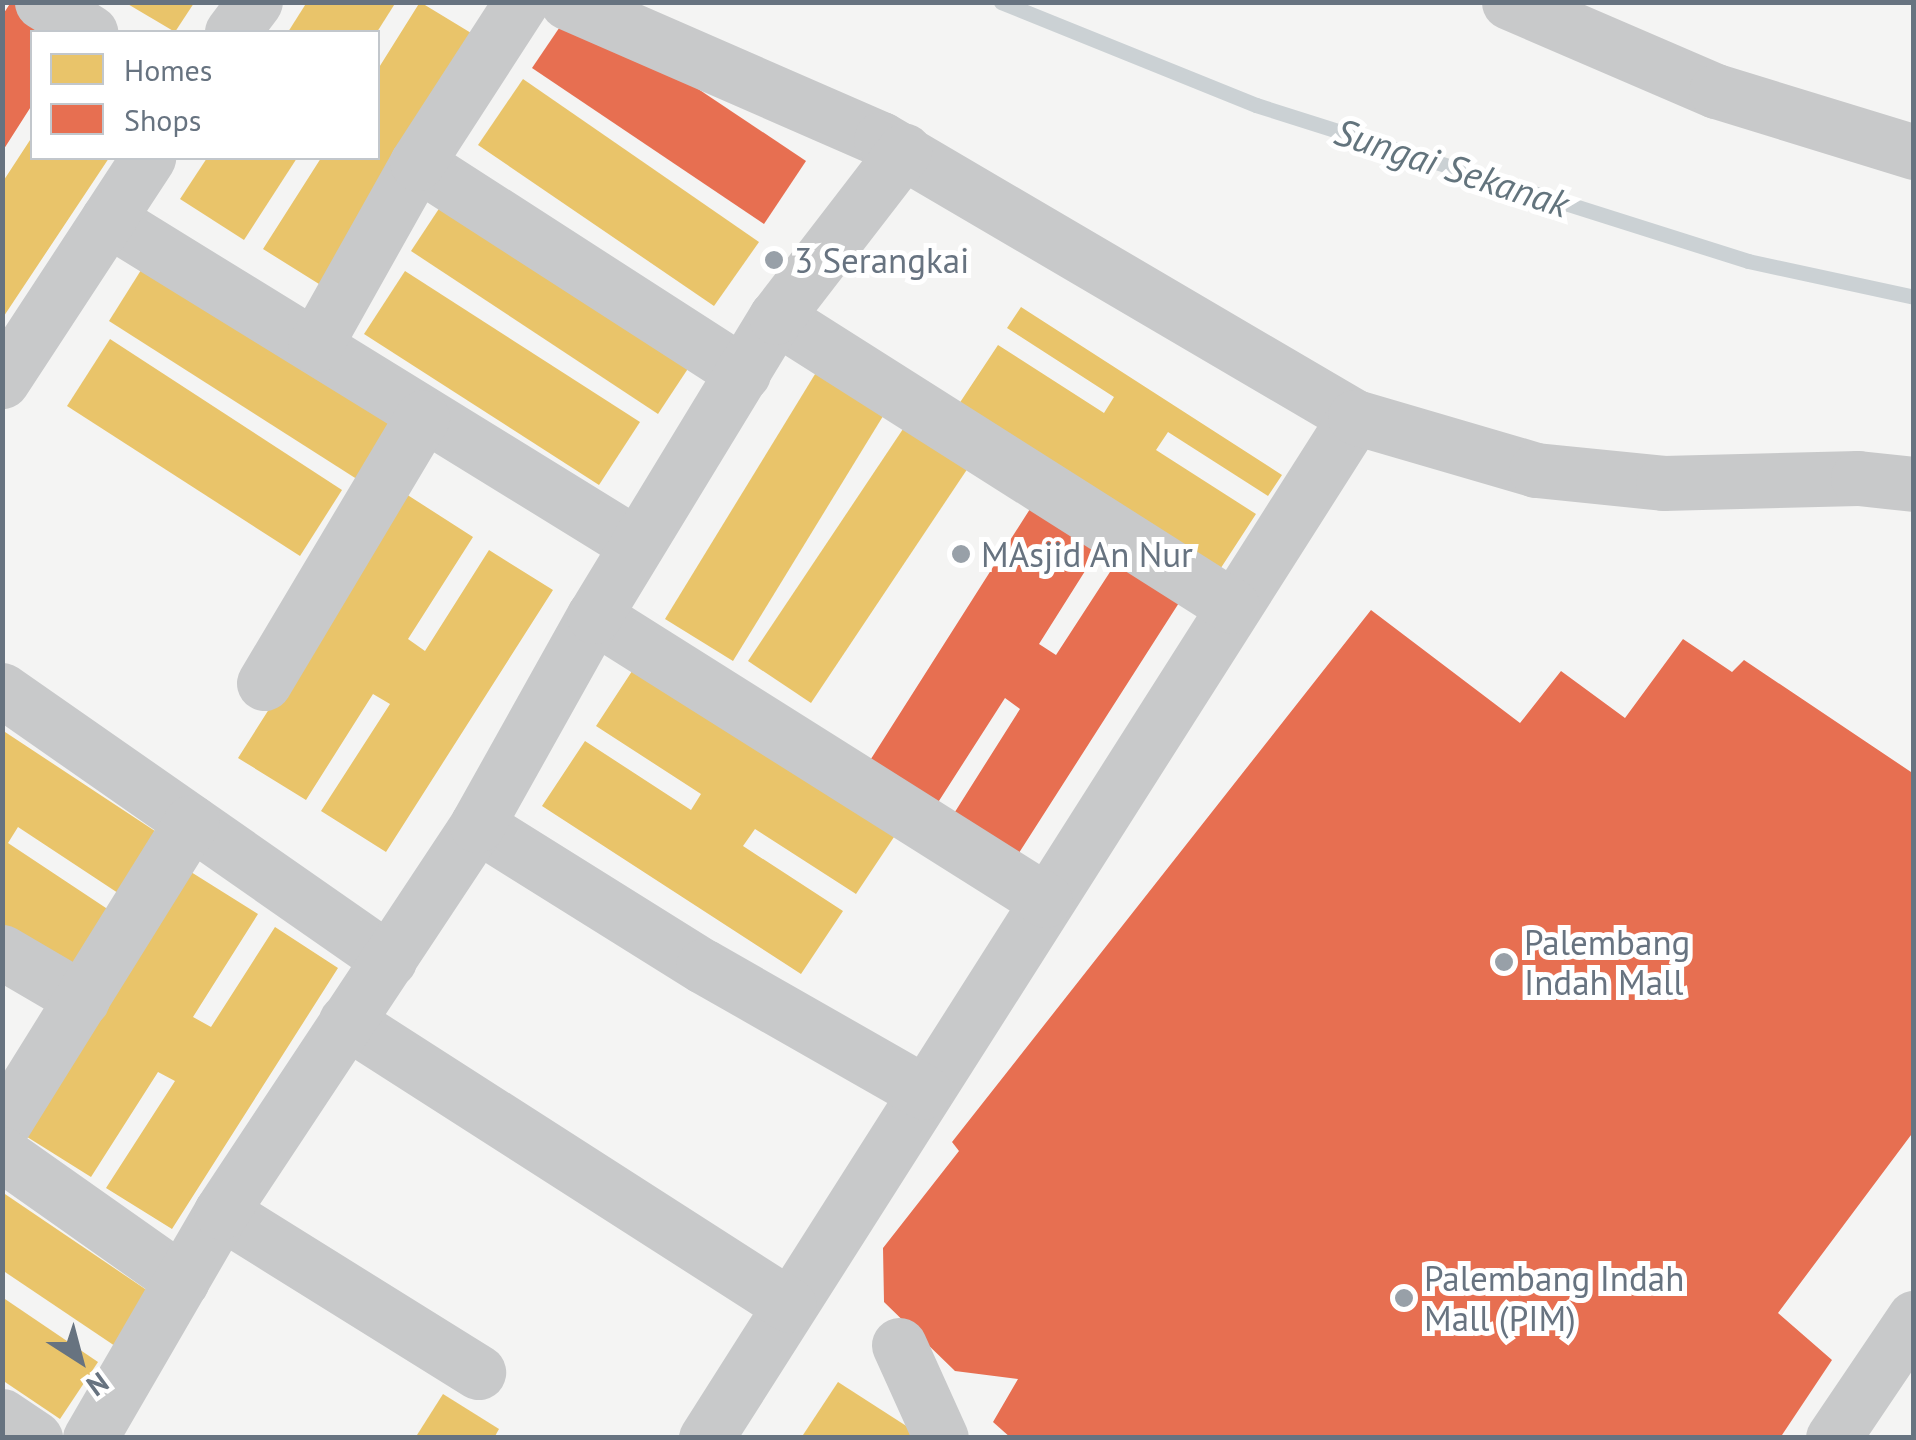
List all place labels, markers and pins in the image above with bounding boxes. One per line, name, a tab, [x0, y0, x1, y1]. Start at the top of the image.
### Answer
place label: 3 Serangkai	[794, 239, 969, 281]
marker: 3 Serangkai	[763, 249, 785, 271]
place label: MAsjid An Nur	[981, 533, 1194, 575]
marker: MAsjid An Nur	[950, 543, 972, 565]
place label: Palembang Indah Mall	[1524, 921, 1690, 1003]
marker: Palembang Indah Mall	[1493, 951, 1515, 973]
place label: Palembang Indah Mall (PIM)	[1424, 1257, 1684, 1339]
marker: Palembang Indah Mall (PIM)	[1393, 1287, 1415, 1309]

